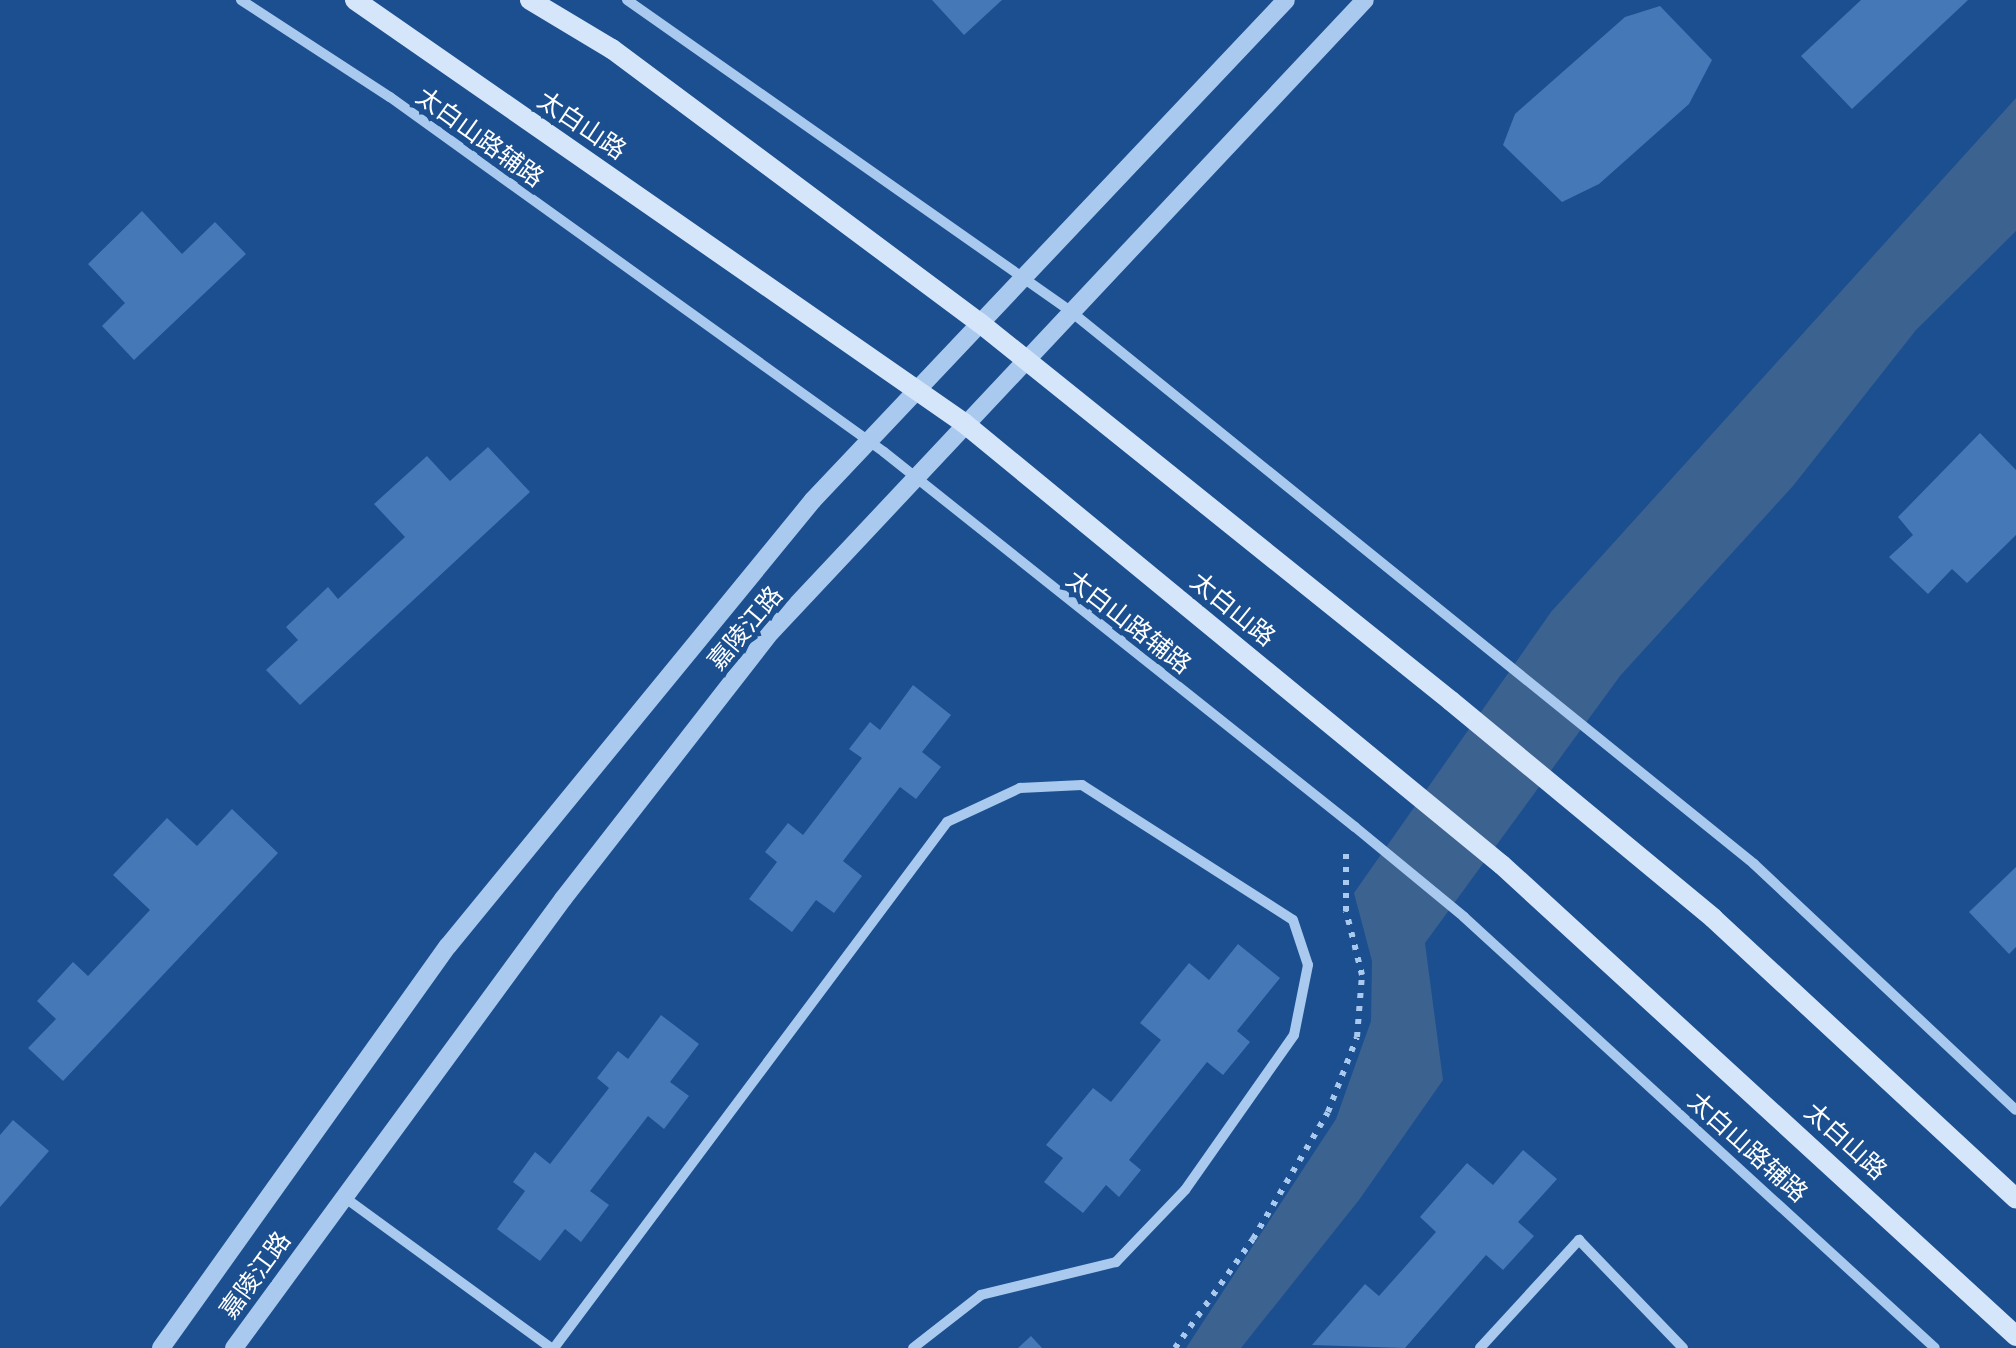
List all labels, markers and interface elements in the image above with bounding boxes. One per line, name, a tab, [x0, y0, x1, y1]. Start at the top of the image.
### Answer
street label: 太白山路辅路	[411, 81, 549, 193]
street label: 太白山路	[532, 85, 632, 165]
street label: 太白山路辅路	[1061, 564, 1197, 680]
street label: 太白山路	[1185, 566, 1281, 652]
street label: 嘉陵江路	[701, 580, 789, 676]
street label: 太白山路辅路	[1682, 1086, 1814, 1208]
street label: 太白山路	[1799, 1096, 1893, 1186]
street label: 嘉陵江路	[213, 1226, 297, 1324]

